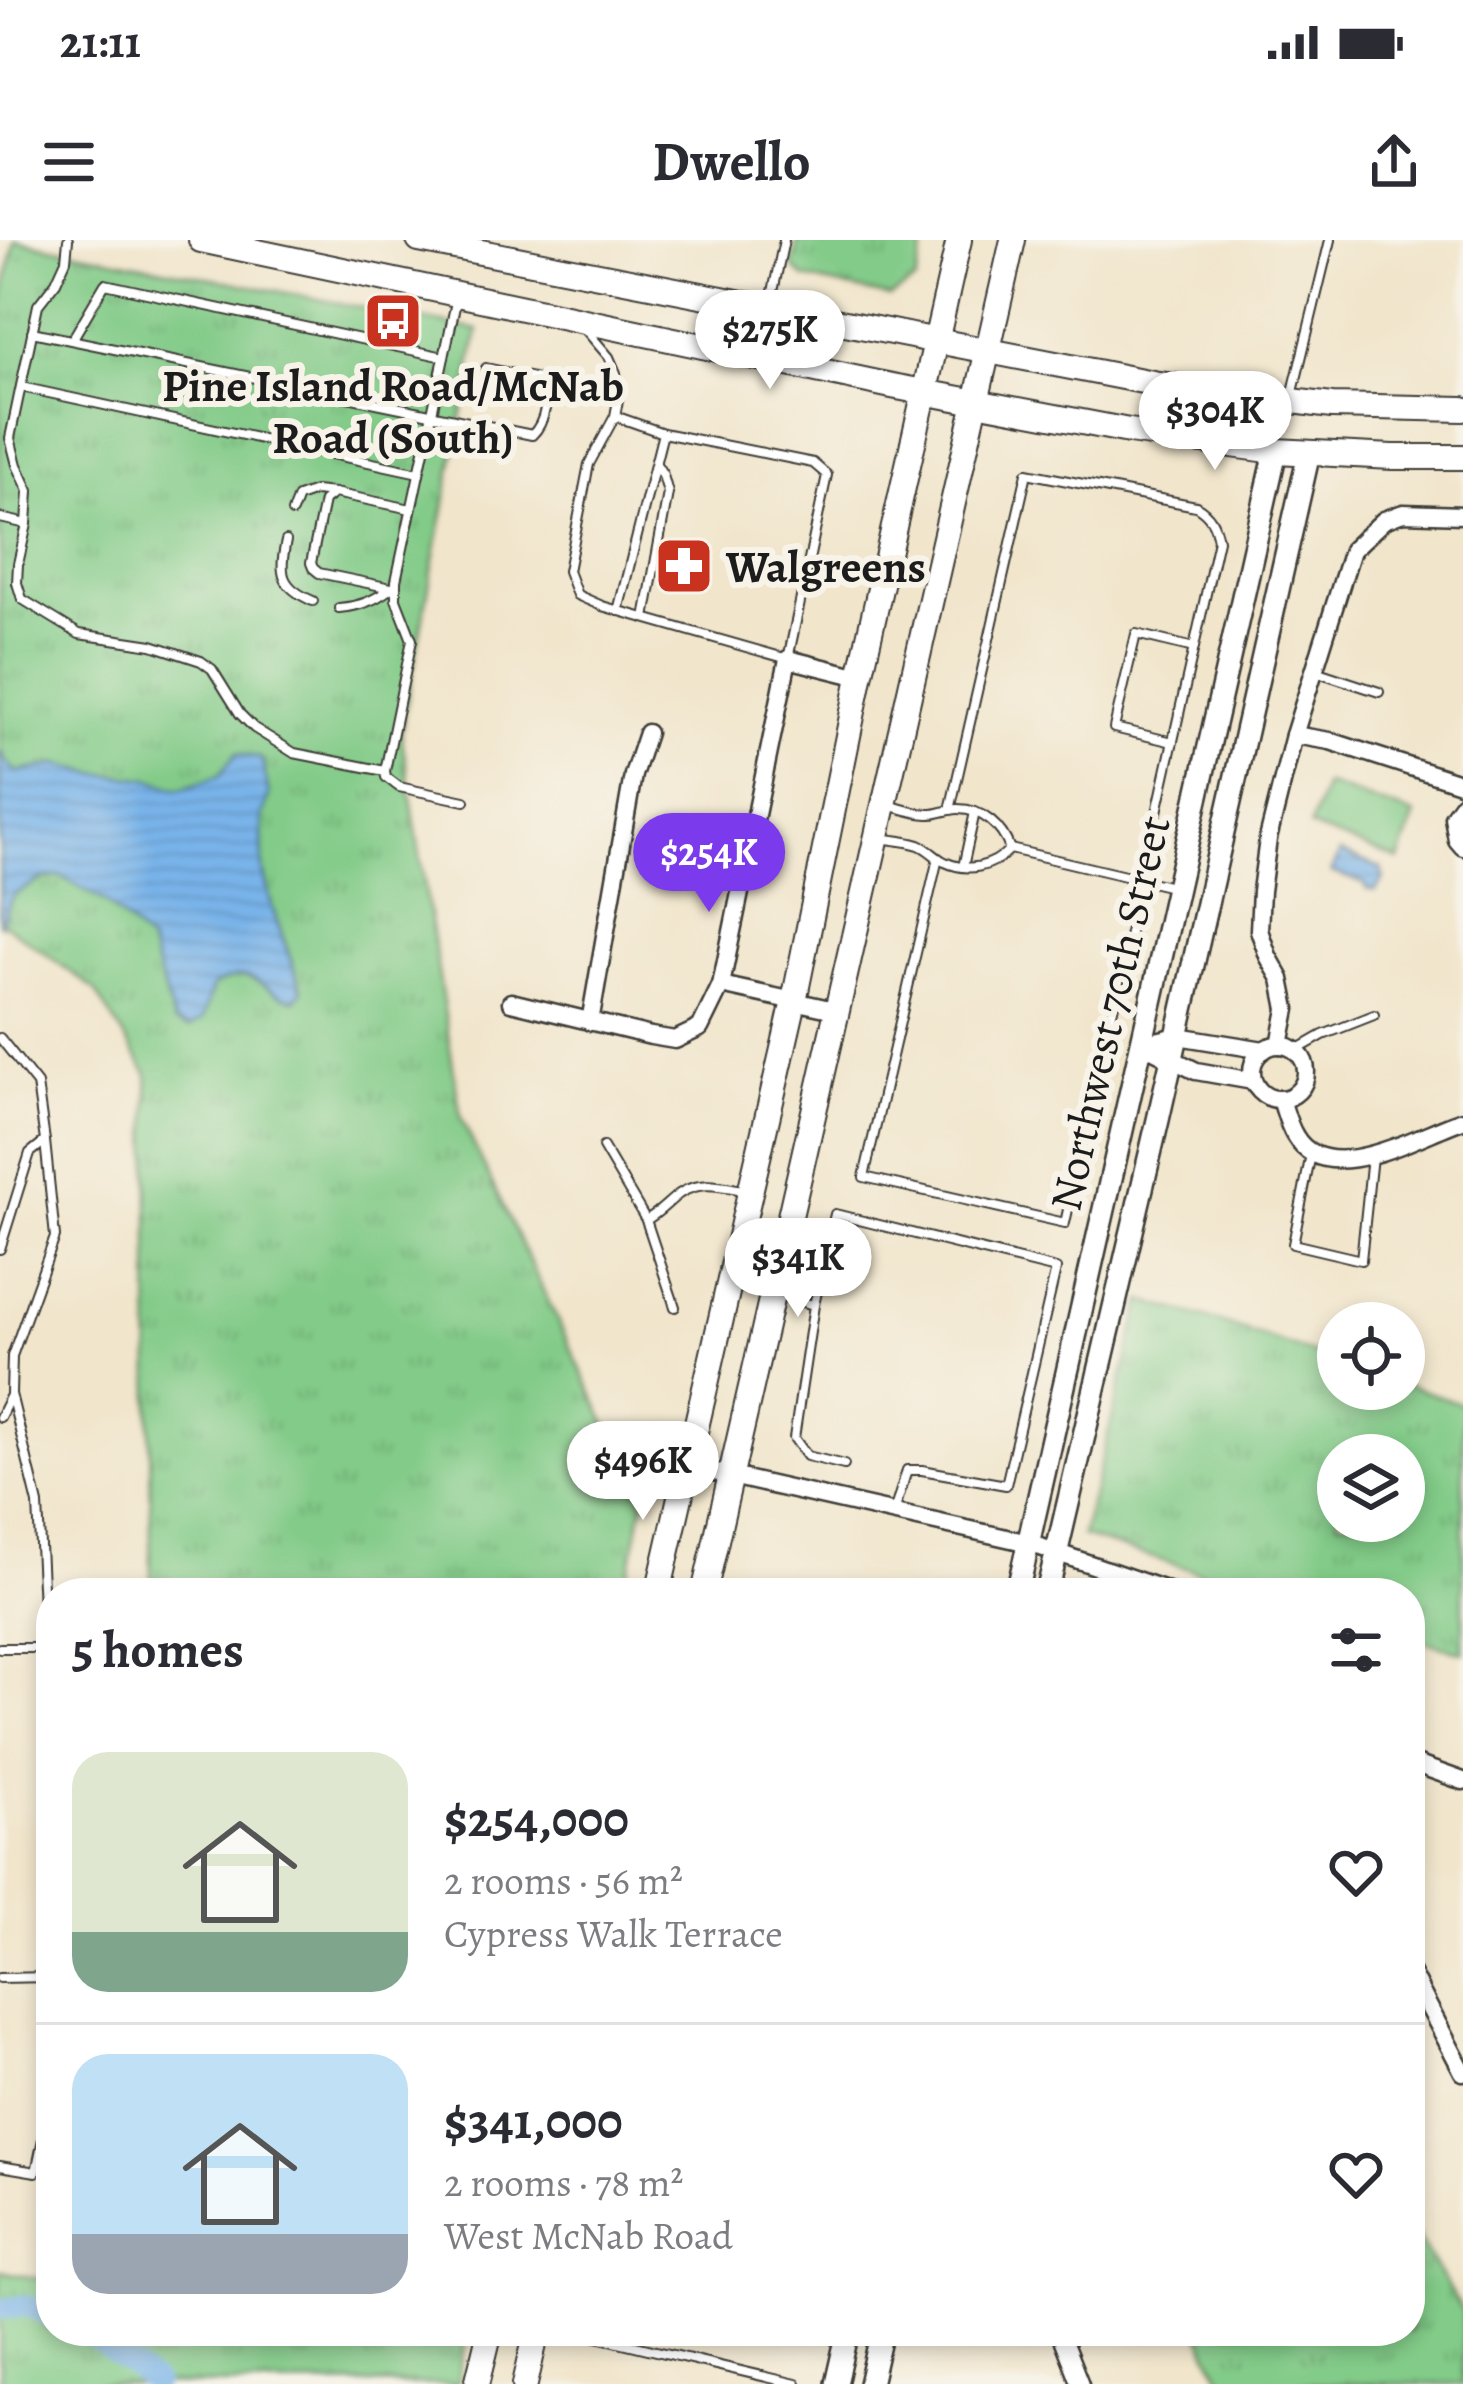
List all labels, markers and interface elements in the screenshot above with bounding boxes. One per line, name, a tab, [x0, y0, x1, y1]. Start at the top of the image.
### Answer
text: 21:11	[60, 11, 141, 73]
text: Dwello	[652, 125, 811, 199]
icon: menu	[36, 129, 102, 195]
icon: share	[1361, 129, 1427, 195]
bus stop icon: Pine Island Road/McNab Road (South)	[362, 290, 424, 352]
pin: $275K	[686, 290, 854, 392]
text: $275K	[722, 302, 818, 355]
place label: Pine Island Road/McNab Road (South)	[162, 355, 624, 469]
pin: $304K	[1131, 371, 1299, 473]
text: $304K	[1166, 383, 1264, 436]
pharmacy icon: Walgreens	[653, 535, 715, 597]
place label: Walgreens	[725, 536, 926, 598]
street label: Northwest 70th Street	[1034, 810, 1186, 1217]
pin: $254K	[625, 813, 793, 915]
text: $254K	[660, 825, 758, 878]
pin: $341K	[714, 1218, 882, 1320]
text: $341K	[752, 1230, 844, 1283]
map controls	[1317, 1302, 1425, 1542]
button: locate	[1317, 1302, 1425, 1410]
pin: $496K	[559, 1421, 727, 1523]
text: $496K	[594, 1433, 692, 1486]
button: layers	[1317, 1434, 1425, 1542]
text: 5 homes	[72, 1615, 244, 1685]
icon: filters	[1323, 1617, 1389, 1683]
text: $254,000	[444, 1784, 629, 1854]
icon: home	[168, 1800, 312, 1944]
icon: heart	[1323, 1839, 1389, 1905]
text: 2 rooms · 56 m²	[444, 1854, 683, 1907]
text: Cypress Walk Terrace	[444, 1907, 783, 1960]
text: $341,000	[444, 2086, 623, 2156]
icon: home	[168, 2102, 312, 2246]
icon: heart	[1323, 2141, 1389, 2207]
text: 2 rooms · 78 m²	[444, 2156, 683, 2209]
text: West McNab Road	[444, 2209, 733, 2262]

